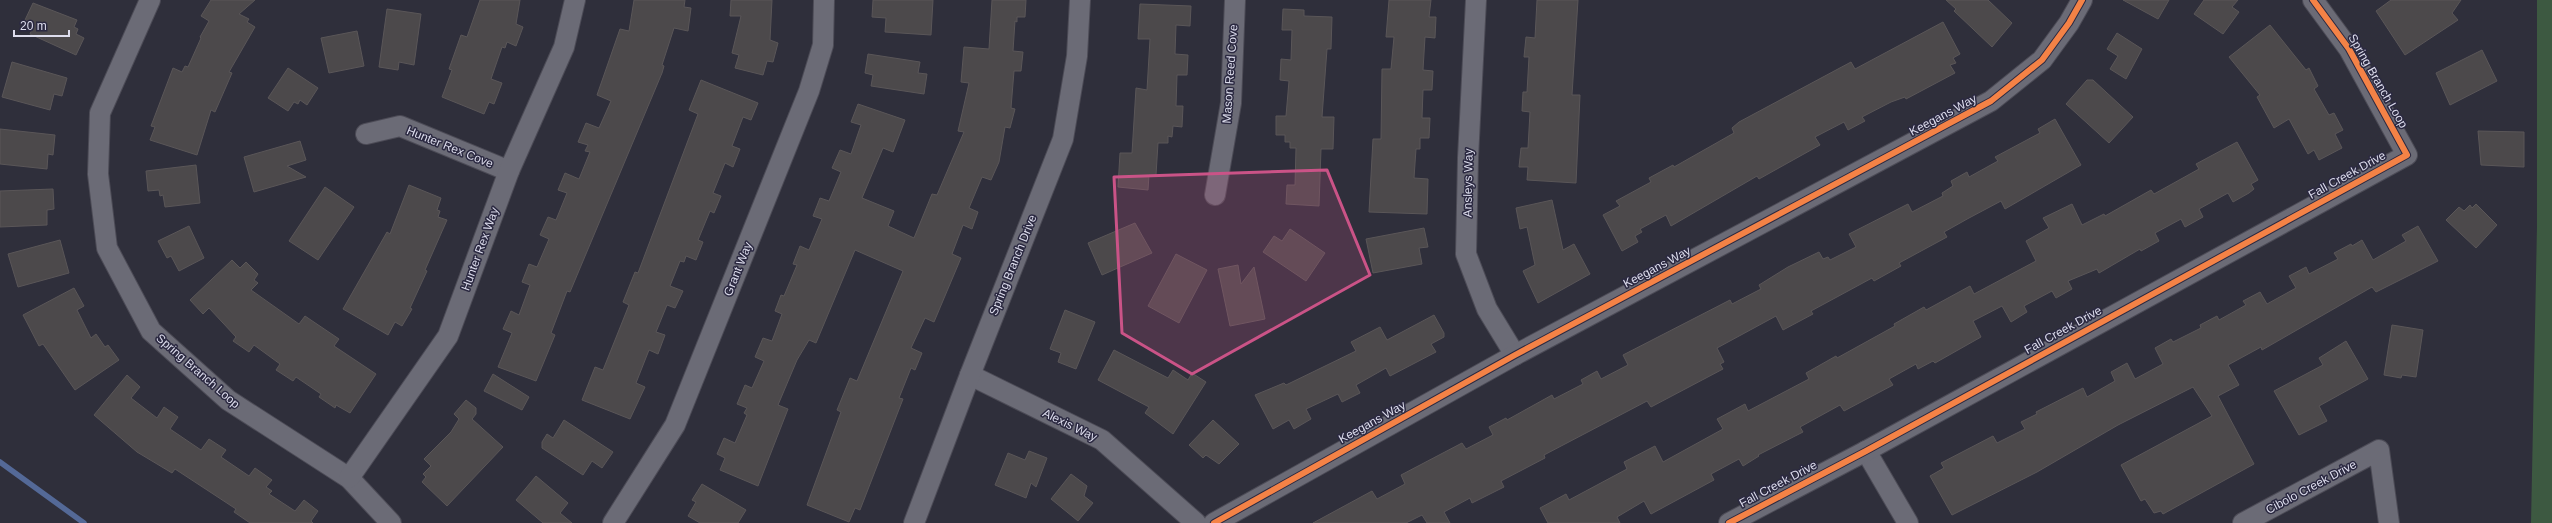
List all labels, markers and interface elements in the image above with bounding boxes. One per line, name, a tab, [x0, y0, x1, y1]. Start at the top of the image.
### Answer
scale bar	[14, 12, 69, 38]
text: 20 m	[20, 19, 47, 33]
street label: Mason Reed Cove	[1220, 24, 1240, 124]
street label: Spring Branch Loop	[2345, 32, 2411, 131]
street label: Keegans Way	[1907, 91, 1979, 139]
street label: Hunter Rex Cove	[405, 123, 496, 171]
street label: Ansleys Way	[1460, 148, 1476, 218]
street label: Fall Creek Drive	[2306, 148, 2388, 202]
street label: Hunter Rex Way	[458, 205, 502, 293]
street label: Spring Branch Drive	[986, 212, 1040, 317]
street label: Grant Way	[721, 240, 755, 298]
street label: Keegans Way	[1621, 243, 1693, 291]
street label: Fall Creek Drive	[2022, 303, 2104, 357]
street label: Spring Branch Loop	[153, 331, 243, 411]
street label: Keegans Way	[1336, 398, 1408, 446]
street label: Alexis Way	[1040, 406, 1100, 444]
street label: Fall Creek Drive	[1737, 457, 1820, 510]
street label: Cibolo Creek Drive	[2263, 457, 2359, 517]

